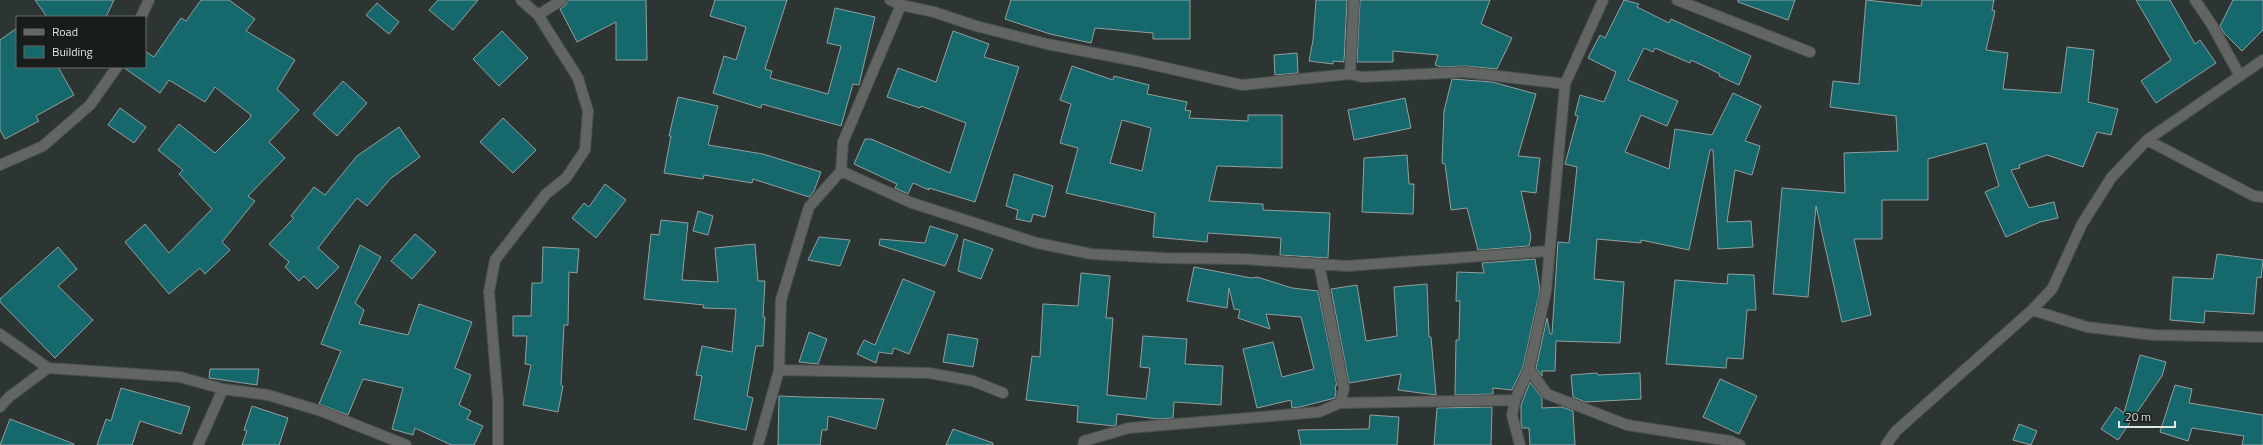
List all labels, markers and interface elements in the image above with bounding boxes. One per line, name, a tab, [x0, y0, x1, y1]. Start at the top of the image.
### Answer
legend	[16, 16, 146, 68]
text: Road	[52, 22, 78, 41]
text: Building	[52, 42, 93, 61]
scale bar	[2119, 403, 2175, 429]
text: 20 m	[2125, 407, 2151, 426]

